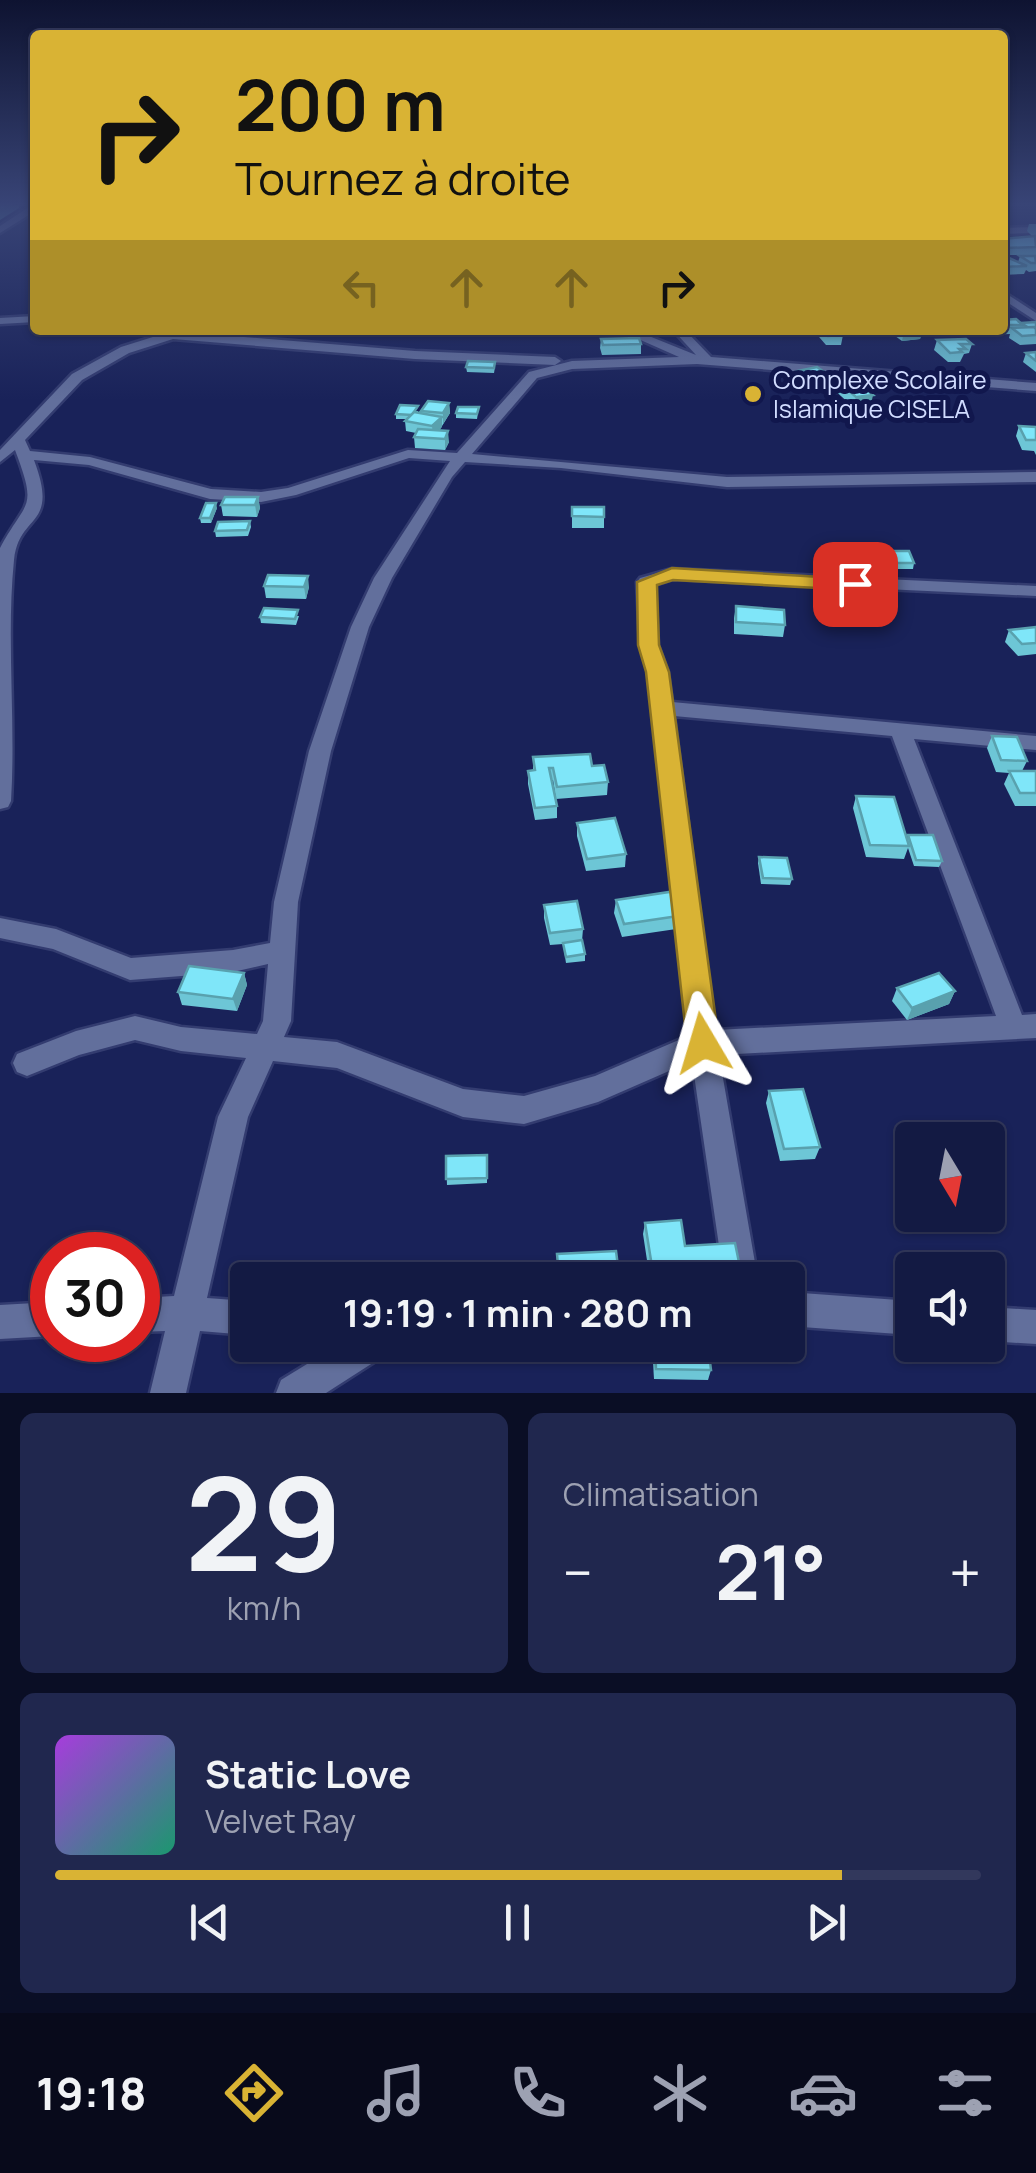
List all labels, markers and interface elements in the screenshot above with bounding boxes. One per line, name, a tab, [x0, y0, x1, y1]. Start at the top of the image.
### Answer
text: 200 m	[235, 56, 446, 152]
icon: right	[70, 70, 200, 200]
text: Tournez à droite	[235, 147, 571, 209]
icon: left	[334, 260, 389, 315]
icon: ahead	[439, 260, 494, 315]
icon: ahead	[544, 260, 599, 315]
icon: right	[649, 260, 704, 315]
place label: Complexe Scolaire Islamique CISELA	[773, 362, 987, 426]
marker: Complexe Scolaire Islamique CISELA	[742, 383, 764, 405]
pin	[813, 542, 898, 627]
icon: arrive	[828, 557, 883, 612]
position arrow	[651, 991, 755, 1095]
north arrow	[895, 1122, 1005, 1232]
map controls	[895, 1122, 1005, 1362]
speed limit sign: 30	[30, 1232, 160, 1362]
button: sound	[895, 1252, 1005, 1362]
text: 19:19 · 1 min · 280 m	[343, 1286, 692, 1338]
text: 29	[185, 1432, 343, 1610]
text: Climatisation	[563, 1472, 759, 1516]
text: 21°	[715, 1520, 827, 1623]
text: −	[563, 1534, 593, 1610]
text: +	[949, 1534, 981, 1610]
text: km/h	[227, 1586, 301, 1630]
text: Static Love	[205, 1747, 411, 1799]
text: Velvet Ray	[205, 1799, 356, 1843]
icon: previous	[182, 1895, 237, 1950]
icon: pause	[490, 1895, 545, 1950]
icon: next	[799, 1895, 854, 1950]
icon: directions	[219, 2058, 289, 2128]
icon: music	[361, 2058, 431, 2128]
icon: phone	[503, 2058, 573, 2128]
icon: climate	[645, 2058, 715, 2128]
icon: car	[788, 2058, 858, 2128]
icon: filters	[930, 2058, 1000, 2128]
text: 19:18	[36, 2062, 146, 2124]

